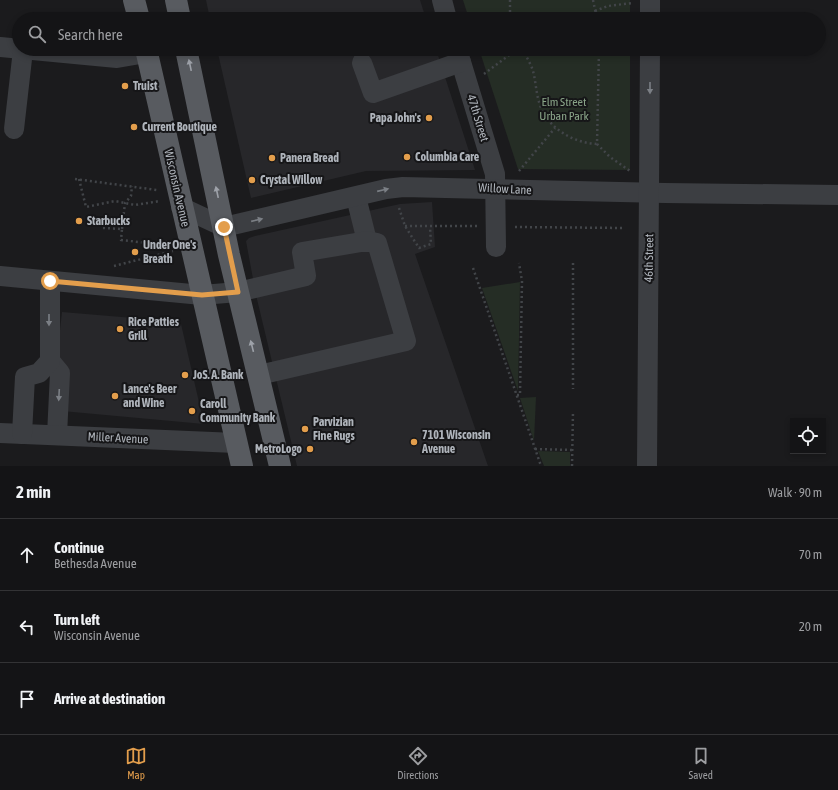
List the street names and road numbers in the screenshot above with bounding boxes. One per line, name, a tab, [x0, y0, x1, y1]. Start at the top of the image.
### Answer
street label: 47th Street	[464, 93, 492, 144]
street label: Wisconsin Avenue	[161, 148, 193, 228]
street label: Willow Lane	[478, 181, 532, 197]
street label: 46th Street	[642, 233, 656, 282]
street label: Miller Avenue	[87, 429, 149, 447]

